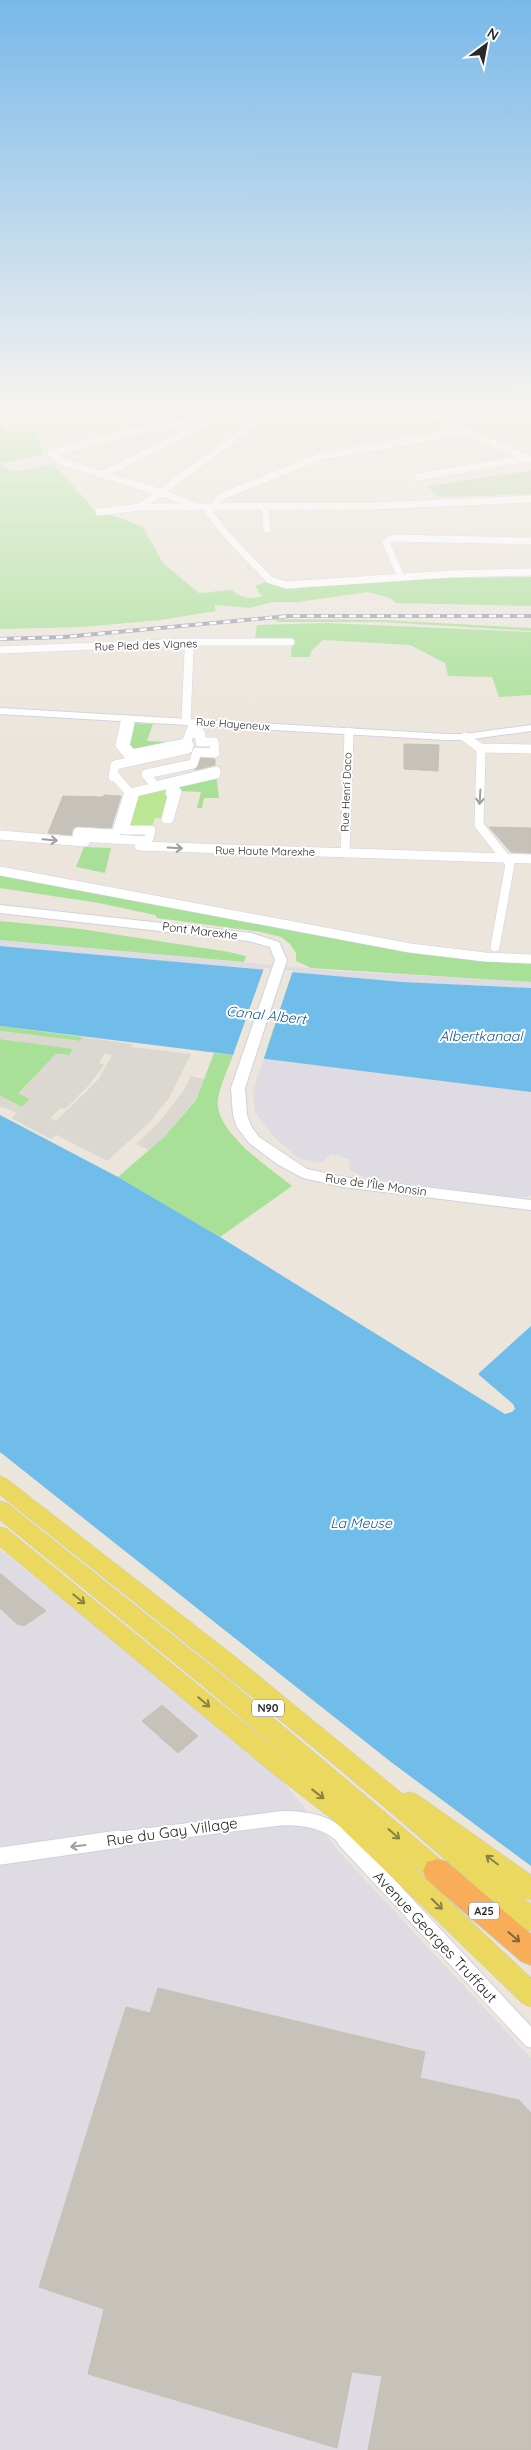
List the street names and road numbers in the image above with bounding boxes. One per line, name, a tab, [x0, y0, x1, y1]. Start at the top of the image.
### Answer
street label: Rue Pied des Vignes	[94, 636, 198, 654]
street label: Rue Hayeneux	[196, 714, 270, 734]
street label: Rue Henri Daco	[338, 752, 354, 832]
street label: Rue Haute Marexhe	[215, 843, 315, 859]
street label: Pont Marexhe	[161, 918, 239, 943]
street label: Rue de l'Île Monsin	[324, 1170, 428, 1199]
road number: N90	[252, 1700, 284, 1716]
street label: Rue du Gay Village	[105, 1813, 239, 1850]
street label: Avenue Georges Truffaut	[369, 1867, 501, 2007]
road number: A25	[469, 1902, 499, 1920]

